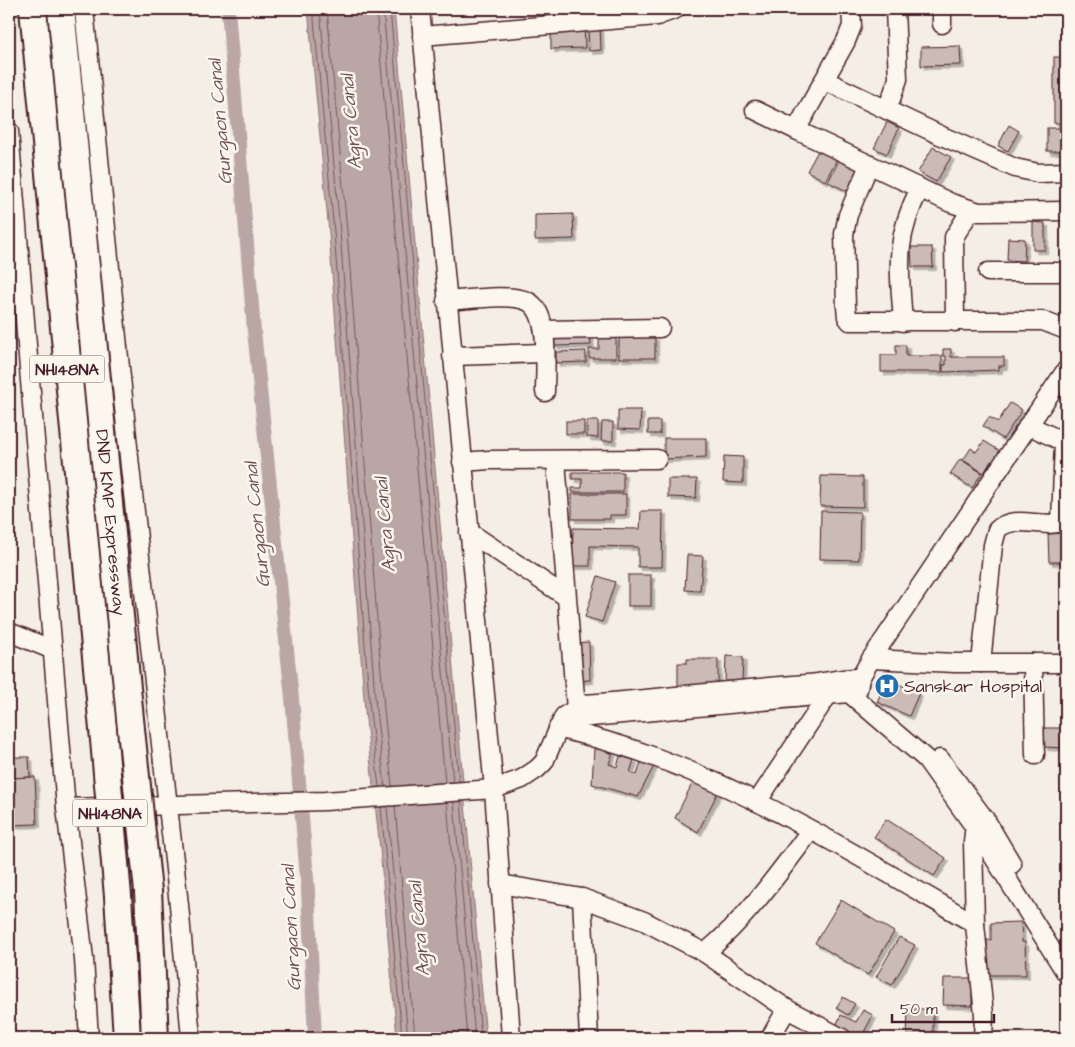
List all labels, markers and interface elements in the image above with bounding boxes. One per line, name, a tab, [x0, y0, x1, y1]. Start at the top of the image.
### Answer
water label: Gurgaon Canal	[201, 55, 239, 186]
water label: Agra Canal	[334, 70, 369, 170]
road number: NH148NA	[30, 356, 104, 382]
street label: DND KMP Expressway	[89, 428, 132, 617]
water label: Gurgaon Canal	[237, 458, 277, 589]
water label: Agra Canal	[368, 473, 403, 573]
hospital icon: Sanskar Hospital	[874, 673, 900, 699]
place label: Sanskar Hospital	[904, 674, 1042, 699]
road number: NH148NA	[72, 800, 148, 826]
water label: Gurgaon Canal	[275, 861, 308, 991]
water label: Agra Canal	[402, 877, 437, 977]
scale bar	[892, 992, 995, 1024]
text: 50 m	[900, 999, 938, 1020]

